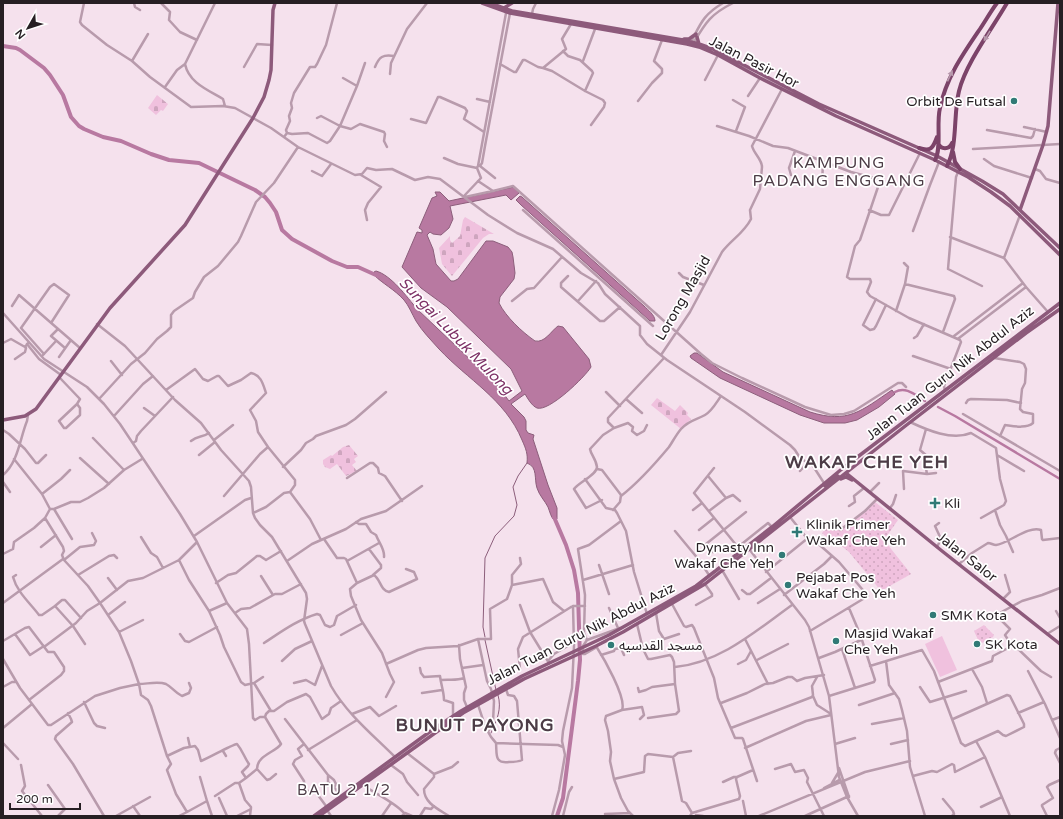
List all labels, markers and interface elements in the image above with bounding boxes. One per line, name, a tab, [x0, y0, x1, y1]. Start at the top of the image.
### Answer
north arrow	[8, 8, 48, 48]
text: N	[13, 26, 28, 42]
one-way arrow	[983, 30, 990, 42]
street label: Jalan Pasir Hor	[706, 32, 802, 92]
one-way arrow	[947, 71, 953, 82]
place label: Orbit De Futsal	[906, 93, 1006, 110]
marker: Orbit De Futsal	[1009, 96, 1019, 106]
district label: KAMPUNG PADANG ENGGANG	[753, 153, 926, 191]
street label: Lorong Masjid	[652, 253, 714, 343]
water label: Sungai Lubuk Mulong	[395, 274, 518, 400]
street label: Jalan Tuan Guru Nik Abdul Aziz	[863, 302, 1037, 444]
district label: WAKAF CHE YEH	[785, 451, 949, 473]
place label: Kli	[944, 495, 960, 512]
marker: Kli	[929, 497, 941, 509]
place label: Klinik Primer Wakaf Che Yeh	[806, 516, 906, 549]
marker: Klinik Primer Wakaf Che Yeh	[791, 526, 803, 538]
street label: Jalan Salor	[933, 528, 1001, 586]
place label: Dynasty Inn Wakaf Che Yeh	[674, 539, 774, 572]
marker: Dynasty Inn Wakaf Che Yeh	[777, 550, 787, 560]
place label: Pejabat Pos Wakaf Che Yeh	[796, 569, 896, 602]
street label: Jalan Tuan Guru Nik Abdul Aziz	[484, 579, 678, 689]
marker: Pejabat Pos Wakaf Che Yeh	[783, 580, 793, 590]
place label: SMK Kota	[941, 607, 1007, 624]
marker: SMK Kota	[928, 610, 938, 620]
place label: Masjid Wakaf Che Yeh	[844, 625, 934, 658]
marker: Masjid Wakaf Che Yeh	[831, 636, 841, 646]
place label: SK Kota	[985, 636, 1038, 653]
place label: مسجد القدسيه	[619, 637, 703, 654]
marker: SK Kota	[972, 639, 982, 649]
marker: مسجد القدسيه	[606, 640, 616, 650]
district label: BUNUT PAYONG	[395, 714, 555, 736]
district label: BATU 2 1/2	[297, 781, 391, 799]
scale bar	[10, 785, 80, 811]
text: 200 m	[16, 792, 53, 806]

